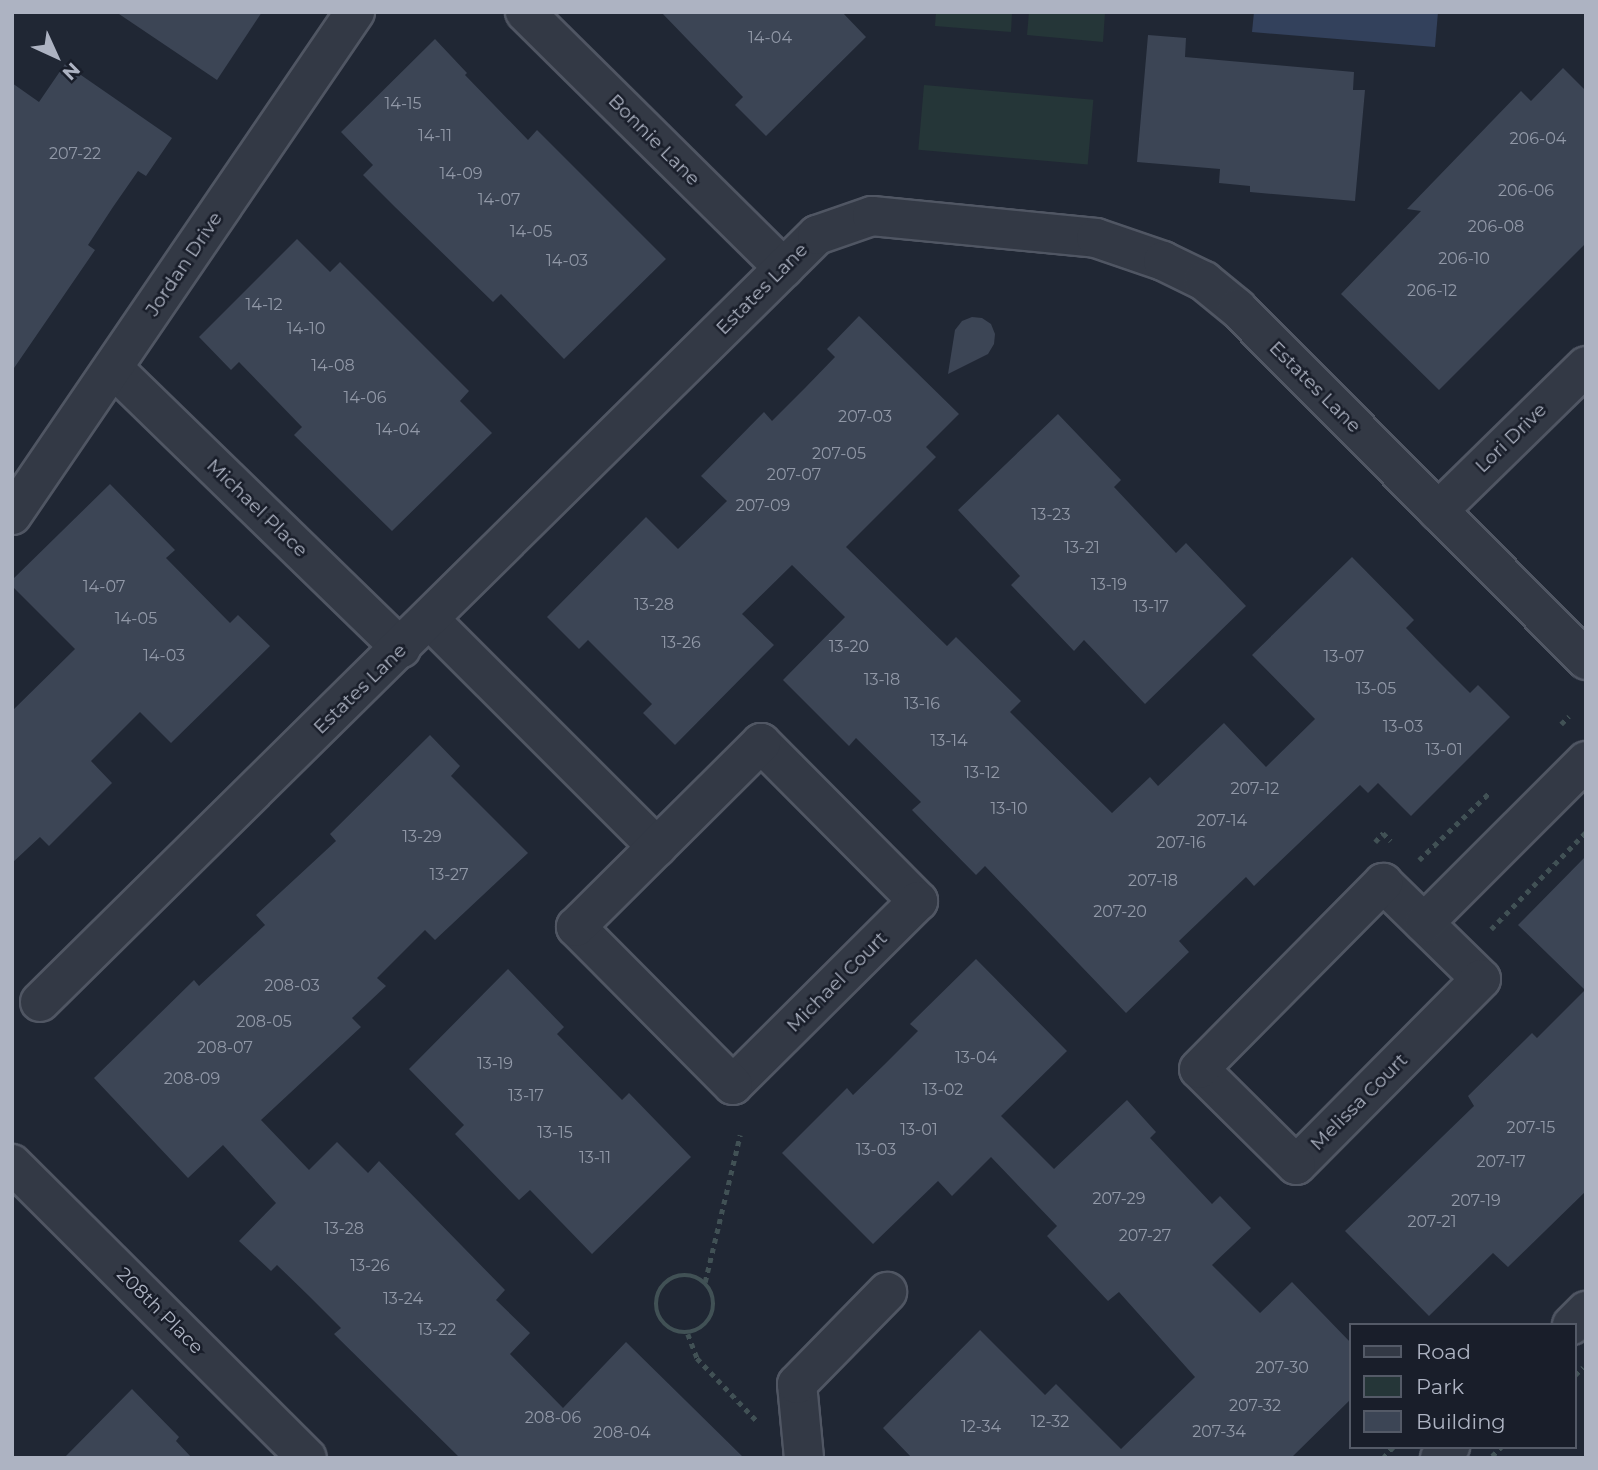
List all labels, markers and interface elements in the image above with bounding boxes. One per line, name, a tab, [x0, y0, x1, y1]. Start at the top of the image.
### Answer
north arrow	[21, 21, 91, 91]
house number: 14-04	[748, 28, 792, 48]
text: N	[58, 58, 85, 85]
street label: Bonnie Lane	[603, 89, 705, 191]
house number: 14-15	[384, 94, 422, 114]
house number: 14-11	[418, 126, 452, 146]
house number: 206-04	[1510, 129, 1566, 149]
house number: 207-22	[49, 144, 101, 164]
house number: 14-09	[439, 164, 483, 184]
house number: 206-06	[1498, 181, 1554, 201]
house number: 14-07	[478, 190, 520, 210]
street label: Jordan Drive	[141, 208, 227, 320]
house number: 206-08	[1468, 217, 1524, 237]
house number: 14-05	[510, 222, 552, 242]
street label: Estates Lane	[711, 238, 813, 340]
house number: 206-10	[1438, 249, 1490, 269]
house number: 14-03	[546, 251, 588, 271]
house number: 206-12	[1407, 281, 1457, 301]
house number: 14-12	[245, 295, 283, 315]
house number: 14-10	[287, 319, 325, 339]
street label: Estates Lane	[1264, 336, 1366, 438]
house number: 14-08	[311, 356, 355, 376]
house number: 14-06	[343, 388, 387, 408]
street label: Lori Drive	[1471, 398, 1551, 478]
house number: 207-03	[838, 407, 892, 427]
house number: 14-04	[376, 420, 420, 440]
house number: 207-05	[812, 444, 866, 464]
street label: Michael Place	[202, 454, 312, 562]
house number: 207-07	[767, 465, 821, 485]
house number: 207-09	[736, 496, 790, 516]
house number: 13-23	[1032, 505, 1070, 525]
house number: 13-21	[1064, 538, 1100, 558]
house number: 13-19	[1091, 575, 1127, 595]
house number: 14-07	[83, 577, 125, 597]
house number: 13-28	[634, 595, 674, 615]
house number: 13-17	[1133, 597, 1169, 617]
house number: 14-05	[115, 609, 157, 629]
house number: 13-26	[661, 633, 701, 653]
house number: 13-20	[829, 637, 869, 657]
street label: Estates Lane	[309, 639, 411, 739]
house number: 14-03	[143, 646, 185, 666]
house number: 13-07	[1324, 647, 1364, 667]
house number: 13-18	[864, 670, 900, 690]
house number: 13-05	[1356, 679, 1396, 699]
house number: 13-16	[904, 694, 940, 714]
house number: 13-03	[1383, 717, 1423, 737]
house number: 13-14	[931, 731, 967, 751]
house number: 13-01	[1425, 740, 1463, 760]
house number: 13-12	[964, 763, 1000, 783]
house number: 207-12	[1231, 779, 1279, 799]
house number: 13-10	[990, 799, 1028, 819]
house number: 207-14	[1197, 811, 1247, 831]
house number: 13-29	[402, 827, 442, 847]
house number: 207-16	[1156, 833, 1206, 853]
house number: 13-27	[429, 865, 469, 885]
house number: 207-18	[1128, 871, 1178, 891]
house number: 207-20	[1093, 902, 1147, 922]
street label: Michael Court	[782, 927, 892, 1037]
house number: 208-03	[264, 976, 320, 996]
house number: 208-05	[236, 1012, 292, 1032]
house number: 208-07	[197, 1038, 253, 1058]
house number: 13-04	[955, 1048, 997, 1068]
street label: Melissa Court	[1306, 1049, 1412, 1155]
house number: 13-19	[477, 1054, 513, 1074]
house number: 208-09	[164, 1069, 220, 1089]
house number: 13-02	[923, 1080, 963, 1100]
house number: 13-17	[508, 1086, 544, 1106]
house number: 207-15	[1507, 1118, 1555, 1138]
house number: 13-01	[900, 1120, 938, 1140]
house number: 13-15	[537, 1123, 573, 1143]
house number: 13-03	[856, 1140, 896, 1160]
house number: 13-11	[579, 1148, 611, 1168]
house number: 207-17	[1476, 1152, 1526, 1172]
house number: 207-29	[1093, 1189, 1145, 1209]
house number: 207-19	[1451, 1191, 1501, 1211]
house number: 207-21	[1408, 1212, 1456, 1232]
house number: 13-28	[324, 1219, 364, 1239]
house number: 207-27	[1119, 1226, 1171, 1246]
house number: 13-26	[350, 1256, 390, 1276]
street label: 208th Place	[112, 1263, 208, 1359]
house number: 13-24	[383, 1289, 423, 1309]
house number: 13-22	[418, 1320, 456, 1340]
legend	[1350, 1323, 1577, 1449]
text: Road	[1416, 1339, 1471, 1364]
house number: 207-30	[1255, 1358, 1309, 1378]
text: Park	[1416, 1374, 1464, 1399]
house number: 207-32	[1229, 1396, 1281, 1416]
house number: 208-06	[525, 1408, 581, 1428]
text: Building	[1416, 1409, 1506, 1434]
house number: 12-32	[1031, 1412, 1069, 1432]
house number: 12-34	[961, 1417, 1001, 1437]
house number: 207-34	[1192, 1422, 1246, 1442]
house number: 208-04	[593, 1423, 651, 1443]

